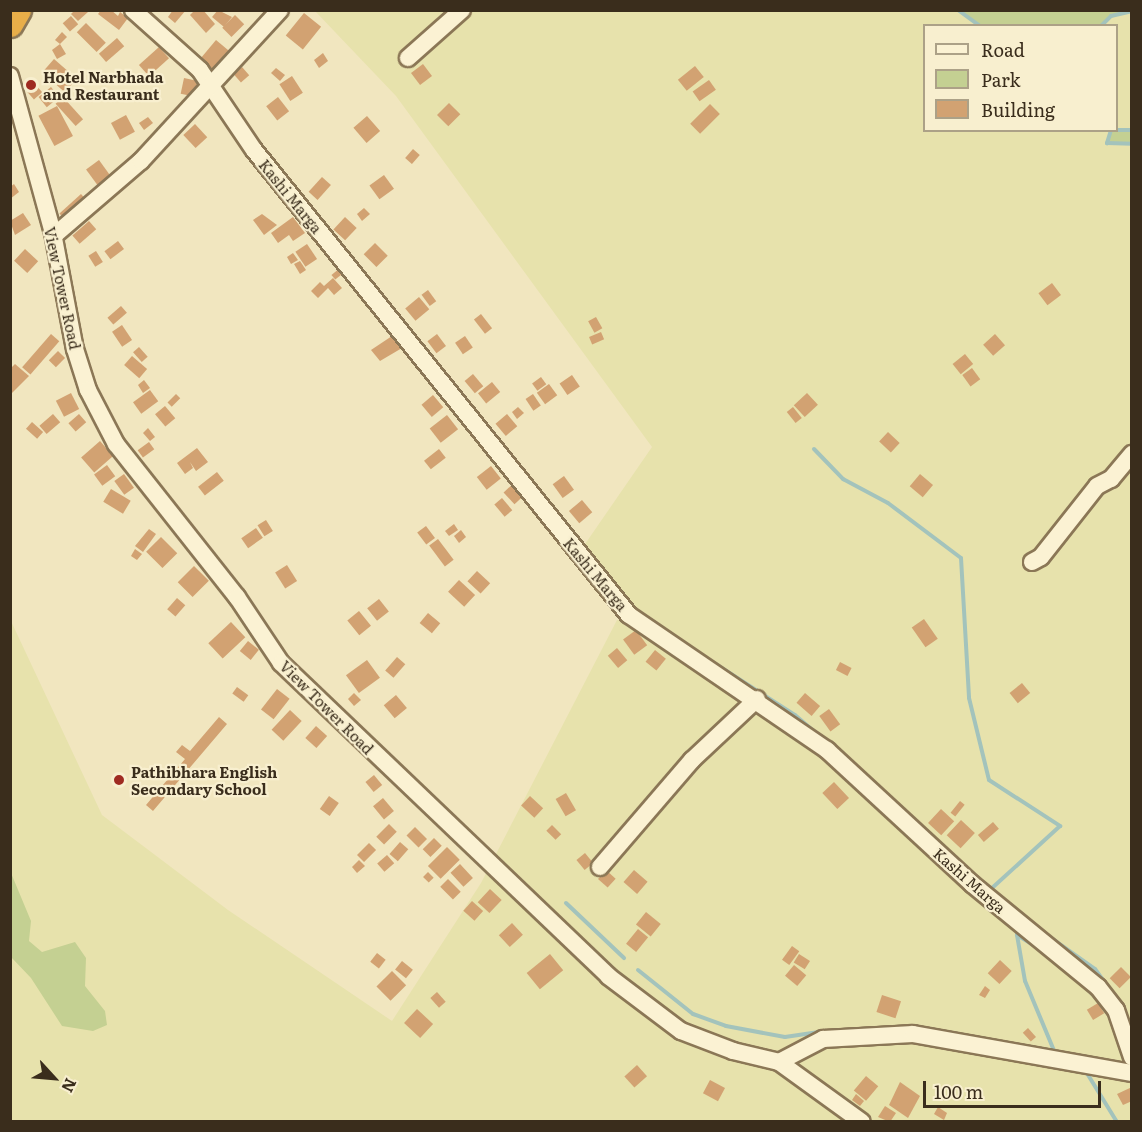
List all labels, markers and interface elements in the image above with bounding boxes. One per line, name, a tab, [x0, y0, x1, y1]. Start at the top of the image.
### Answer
legend	[923, 24, 1118, 132]
text: Road	[981, 36, 1025, 63]
text: Park	[981, 66, 1020, 93]
place label: Hotel Narbhada and Restaurant	[43, 67, 163, 102]
marker: Hotel Narbhada and Restaurant	[24, 78, 38, 92]
text: Building	[981, 96, 1055, 123]
street label: Kashi Marga	[256, 155, 326, 237]
street label: View Tower Road	[41, 225, 85, 351]
street label: Kashi Marga	[560, 534, 632, 614]
street label: View Tower Road	[276, 656, 378, 758]
place label: Pathibhara English Secondary School	[131, 762, 277, 797]
marker: Pathibhara English Secondary School	[112, 773, 126, 787]
street label: Kashi Marga	[930, 844, 1010, 916]
north arrow	[24, 1048, 84, 1108]
scale bar	[926, 1069, 1104, 1107]
text: N	[56, 1075, 84, 1097]
text: 100 m	[934, 1078, 983, 1105]

